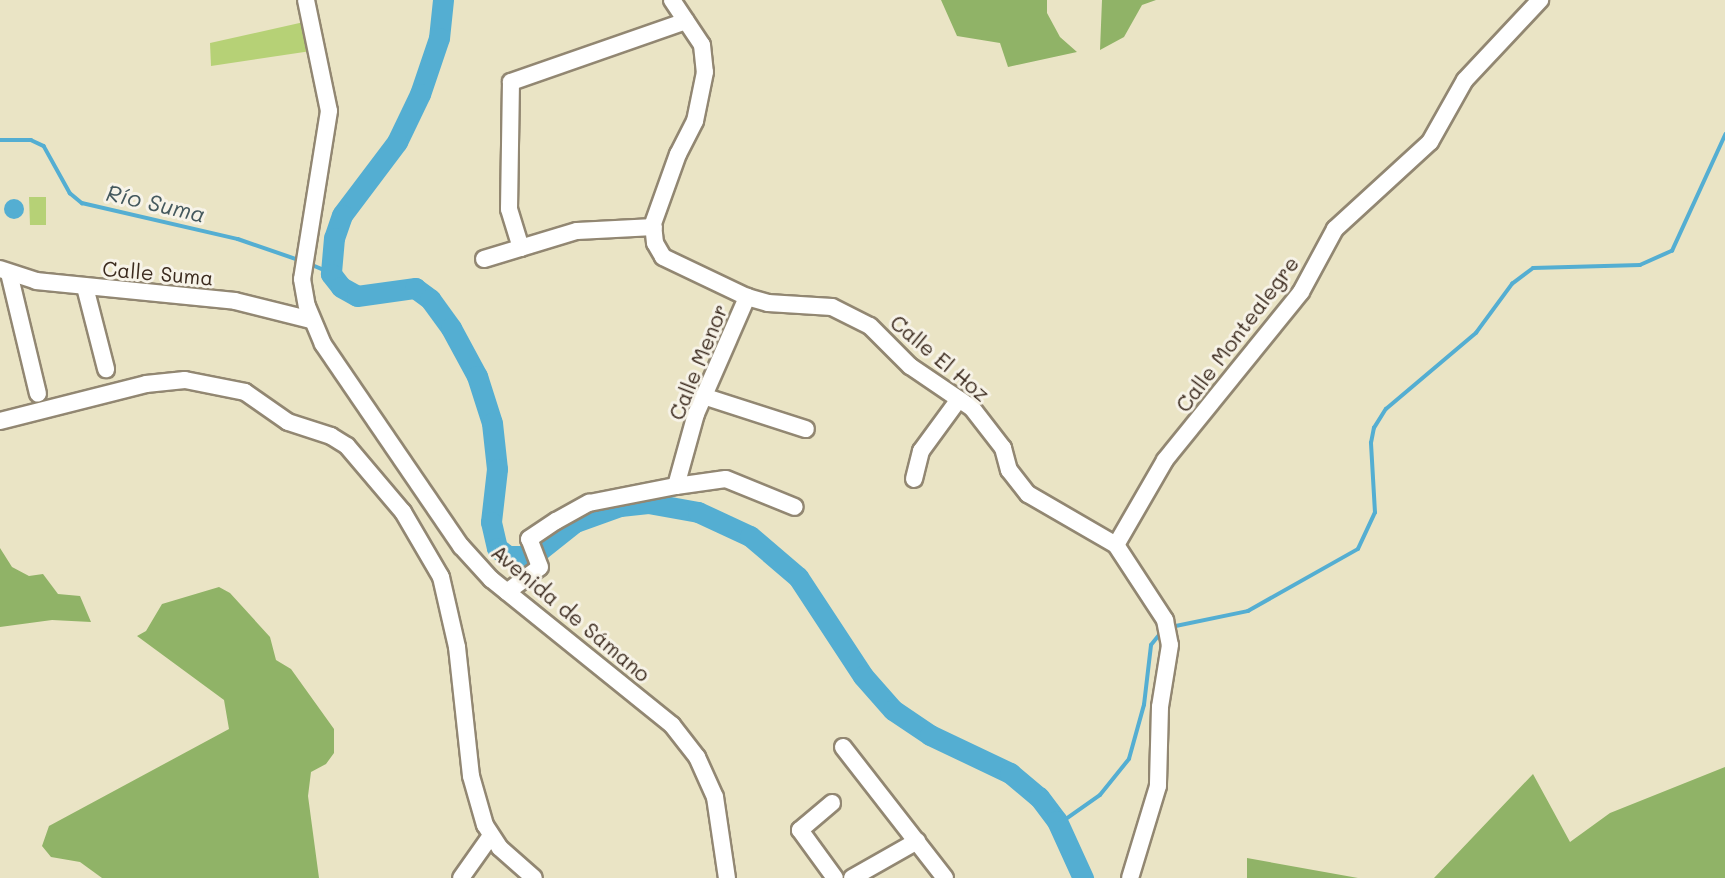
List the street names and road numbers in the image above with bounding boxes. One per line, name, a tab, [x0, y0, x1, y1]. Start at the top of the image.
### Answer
street label: Calle Montealegre	[1170, 251, 1304, 417]
street label: Calle Suma	[101, 256, 215, 290]
street label: Calle Menor	[663, 300, 733, 424]
street label: Calle El Hoz	[885, 309, 995, 407]
street label: Avenida de Sámano	[486, 539, 656, 687]

